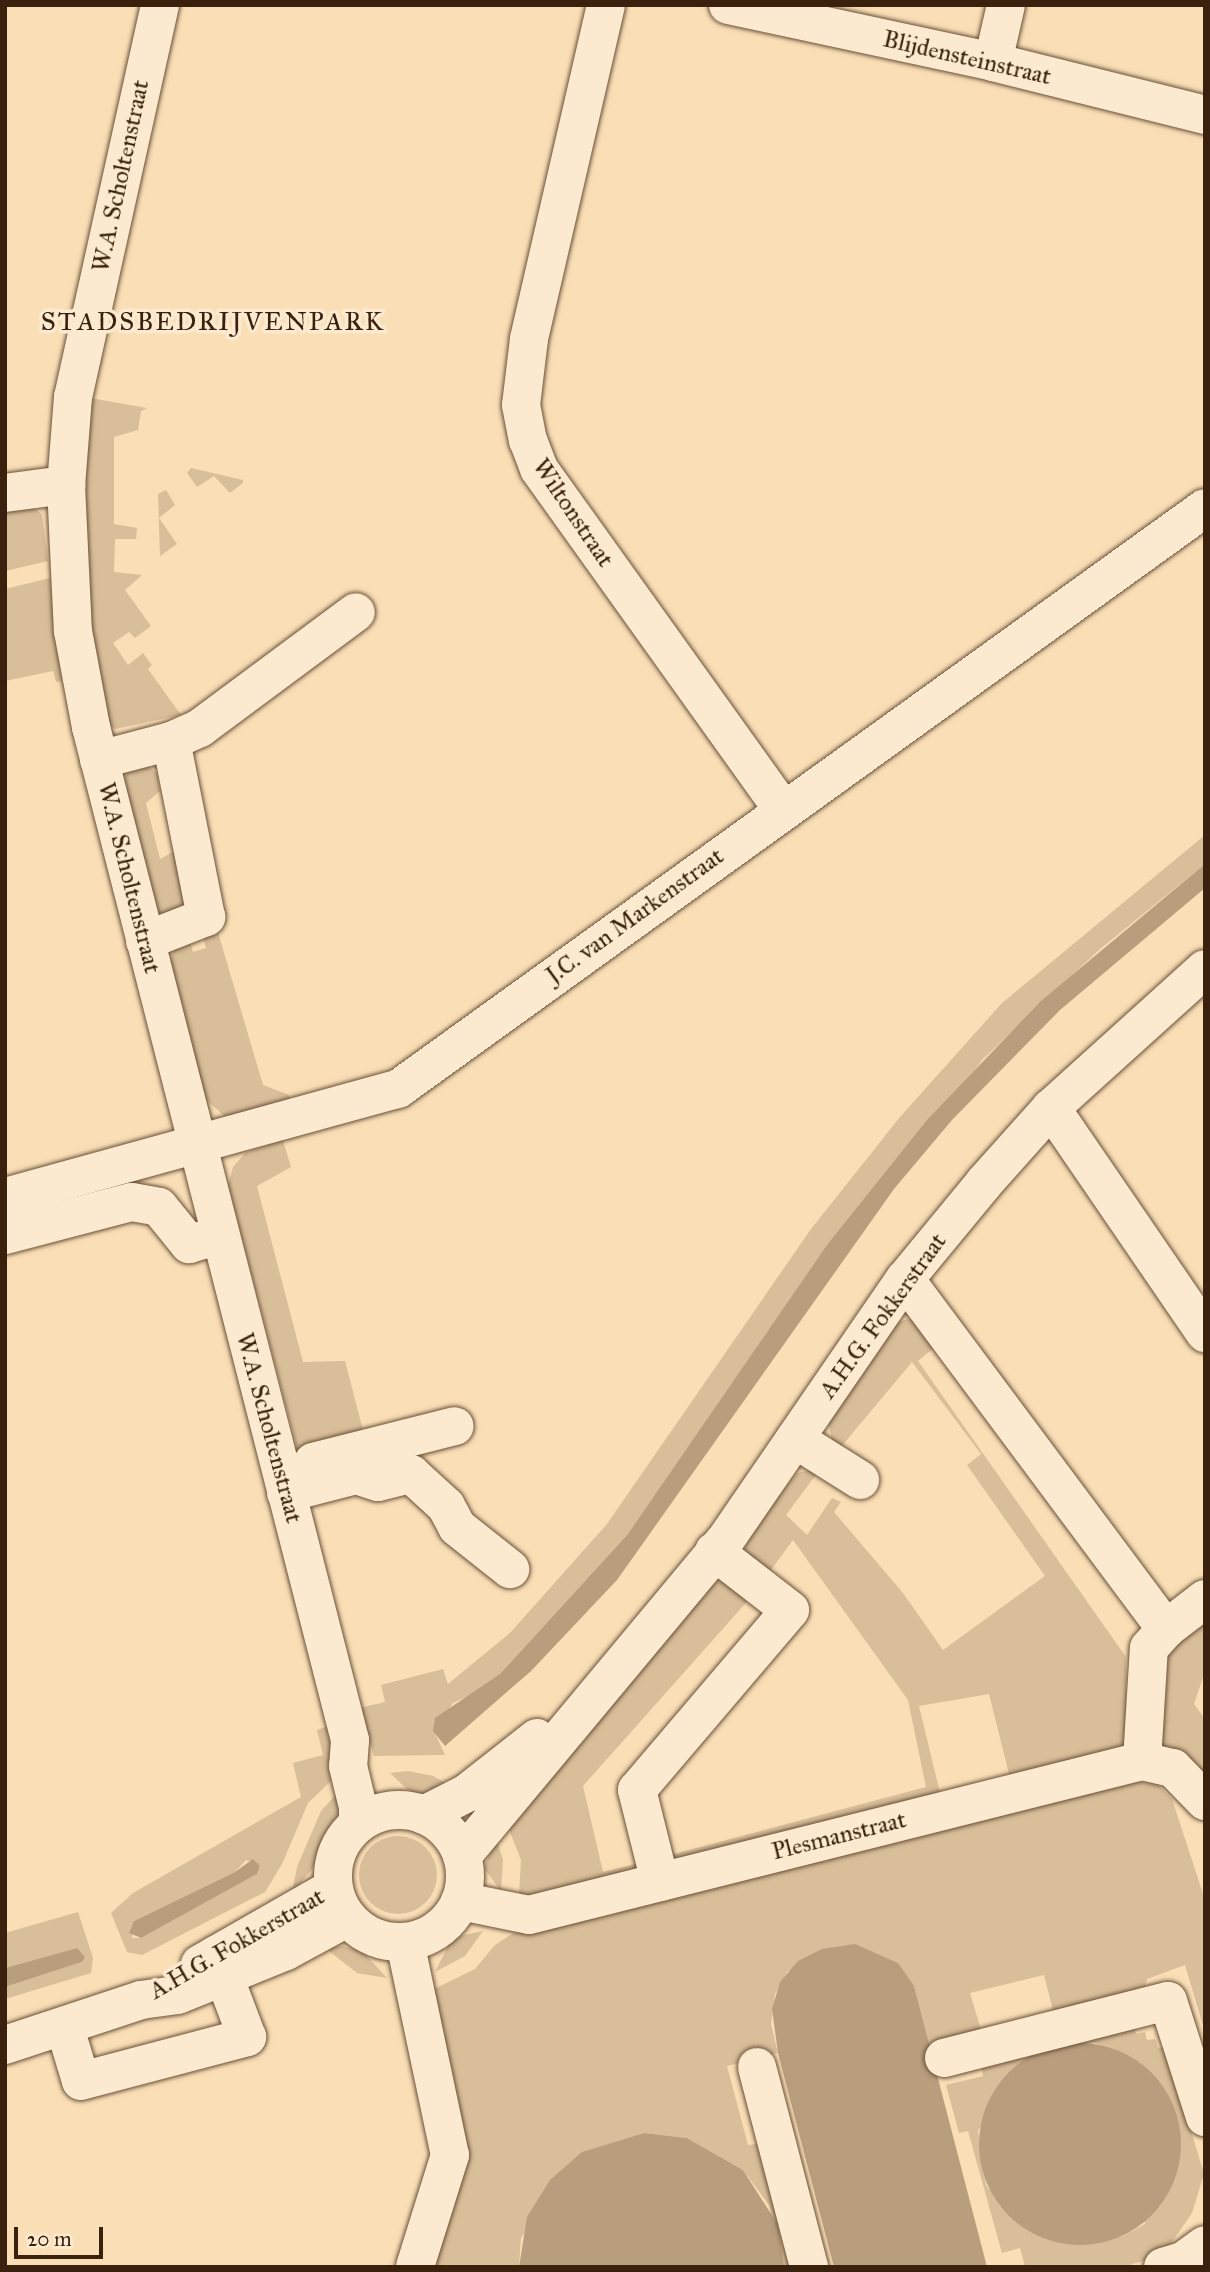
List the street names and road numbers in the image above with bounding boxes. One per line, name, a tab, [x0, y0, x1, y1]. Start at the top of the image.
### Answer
street label: Blijdensteinstraat	[880, 25, 1054, 91]
street label: W.A. Scholtenstraat	[87, 77, 155, 275]
street label: Wiltonstraat	[526, 453, 620, 573]
street label: W.A. Scholtenstraat	[91, 780, 167, 976]
street label: J.C. van Markenstraat	[541, 842, 729, 990]
street label: A.H.G. Fokkerstraat	[813, 1228, 953, 1404]
street label: W.A. Scholtenstraat	[230, 1330, 308, 1526]
street label: Plesmanstraat	[769, 1805, 909, 1867]
street label: A.H.G. Fokkerstraat	[144, 1882, 330, 2006]

